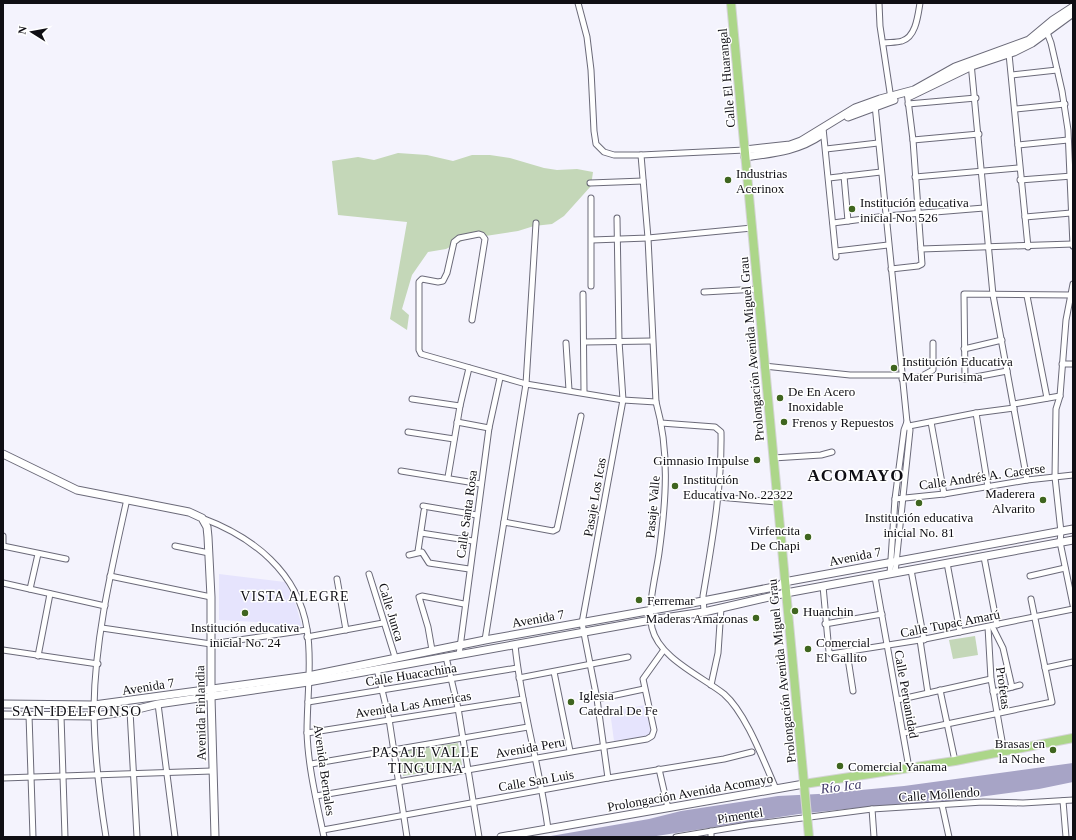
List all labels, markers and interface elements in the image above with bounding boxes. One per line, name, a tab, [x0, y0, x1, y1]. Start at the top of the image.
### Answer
north arrow	[12, 12, 52, 52]
text: N	[16, 25, 29, 35]
street label: Calle El Huarangal	[715, 27, 738, 128]
place label: Industrias Acerinox	[736, 166, 787, 196]
marker: Industrias Acerinox	[723, 175, 733, 185]
place label: Institución educativa inicial No. 526	[860, 195, 969, 225]
marker: Institución educativa inicial No. 526	[847, 204, 857, 214]
street label: Prolongación Avenida Miguel Grau	[736, 256, 767, 442]
place label: Institución Educativa Mater Purisima	[902, 354, 1013, 384]
marker: Institución Educativa Mater Purisima	[889, 363, 899, 373]
place label: De En Acero Inoxidable	[788, 384, 855, 414]
marker: De En Acero Inoxidable	[775, 393, 785, 403]
place label: Frenos y Repuestos	[792, 415, 894, 430]
marker: Frenos y Repuestos	[779, 417, 789, 427]
place label: Gimnasio Impulse	[653, 453, 749, 468]
marker: Gimnasio Impulse	[752, 455, 762, 465]
street label: Pasaje Los Icas	[580, 456, 609, 538]
street label: Calle Andrés A. Cacerse	[918, 460, 1046, 493]
district label: ACOMAYO	[807, 466, 905, 485]
street label: Calle Santa Rosa	[453, 469, 480, 559]
place label: Institución Educativa No. 22322	[683, 472, 793, 502]
street label: Pasaje Valle	[642, 475, 663, 539]
marker: Institución Educativa No. 22322	[670, 481, 680, 491]
place label: Maderera Alvarito	[985, 486, 1035, 516]
marker: Maderera Alvarito	[1038, 495, 1048, 505]
marker: Institución educativa inicial No. 81	[914, 498, 924, 508]
place label: Institución educativa inicial No. 81	[865, 510, 974, 540]
place label: Virfencita De Chapi	[748, 523, 800, 553]
marker: Virfencita De Chapi	[803, 532, 813, 542]
street label: Avenida 7	[828, 544, 883, 569]
street label: Prolongación Avenida Miguel Grau	[764, 578, 799, 764]
street label: Calle Junca	[376, 581, 408, 643]
district label: VISTA ALEGRE	[240, 589, 350, 604]
place label: Ferremar	[647, 593, 695, 608]
marker: Ferremar	[634, 595, 644, 605]
place label: Huanchin	[803, 604, 854, 619]
street label: Avenida 7	[511, 606, 566, 630]
marker: Huanchin	[790, 606, 800, 616]
street label: Calle Tupac Amarú	[899, 606, 1002, 640]
marker: Institución educativa inicial No. 24	[240, 608, 250, 618]
place label: Maderas Amazonas	[646, 611, 748, 626]
marker: Maderas Amazonas	[751, 613, 761, 623]
place label: Institución educativa inicial No. 24	[191, 620, 300, 650]
place label: Comercial El Gallito	[816, 635, 871, 665]
marker: Comercial El Gallito	[803, 644, 813, 654]
street label: Calle Peruanidad	[891, 649, 922, 740]
street label: Calle Huacachina	[364, 660, 458, 689]
street label: Avenida Finlandia	[192, 665, 209, 761]
street label: Profetas	[993, 666, 1014, 710]
street label: Avenida 7	[121, 675, 176, 698]
street label: Avenida Las Americas	[354, 688, 472, 721]
place label: Iglesia Catedral De Fe	[579, 688, 658, 718]
marker: Iglesia Catedral De Fe	[566, 697, 576, 707]
district label: SAN IDELFONSO	[12, 703, 142, 719]
street label: Avenida Bernales	[311, 724, 338, 817]
street label: Avenida Peru	[494, 734, 566, 761]
place label: Brasas en la Noche	[995, 736, 1045, 766]
district label: PASAJE VALLE TINGUINA	[372, 745, 480, 776]
marker: Brasas en la Noche	[1048, 745, 1058, 755]
place label: Comercial Yanama	[848, 759, 947, 774]
marker: Comercial Yanama	[835, 761, 845, 771]
street label: Calle San Luis	[497, 766, 575, 795]
street label: Prolongación Avenida Acomayo	[606, 771, 774, 814]
water label: Río Ica	[819, 777, 862, 797]
street label: Calle Mollendo	[898, 784, 980, 805]
street label: Pimentel	[716, 804, 764, 827]

